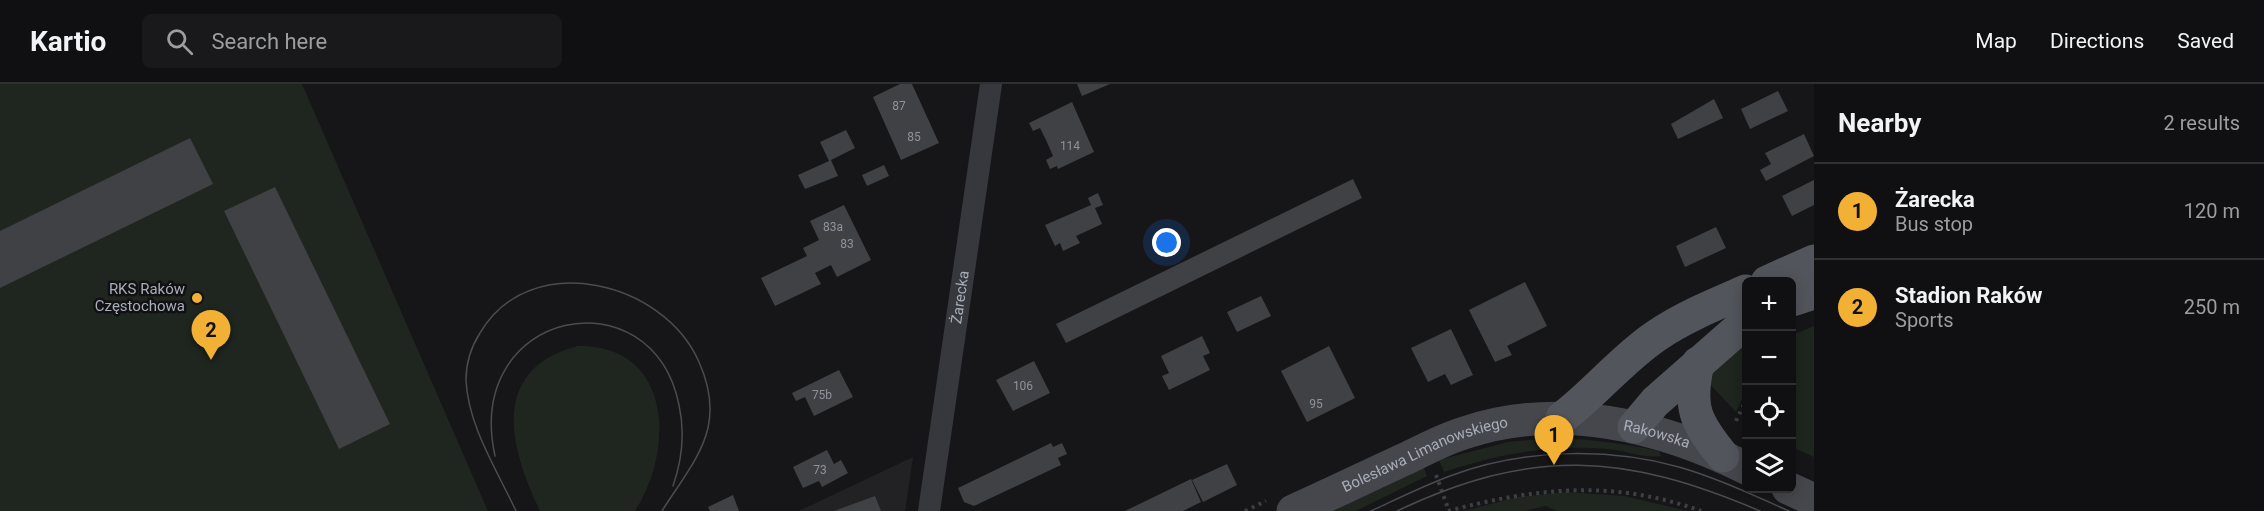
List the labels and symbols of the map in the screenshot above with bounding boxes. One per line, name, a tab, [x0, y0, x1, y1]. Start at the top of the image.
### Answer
house number: 87	[892, 99, 906, 113]
house number: 85	[907, 130, 921, 144]
house number: 114	[1060, 139, 1080, 153]
house number: 83a	[823, 220, 843, 234]
your location	[1152, 228, 1181, 257]
house number: 83	[840, 237, 854, 251]
street label: Żarecka	[947, 269, 973, 325]
place label: RKS Raków Częstochowa	[95, 280, 185, 315]
marker: RKS Raków Częstochowa	[190, 291, 204, 305]
pin: 2	[192, 310, 230, 360]
house number: 106	[1013, 379, 1033, 393]
house number: 75b	[812, 388, 832, 402]
house number: 95	[1309, 397, 1323, 411]
street label: Bolesława Limanowskiego	[1339, 413, 1509, 496]
pin: 1	[1534, 416, 1574, 465]
street label: Rakowska	[1622, 416, 1693, 452]
house number: 73	[813, 463, 827, 477]

